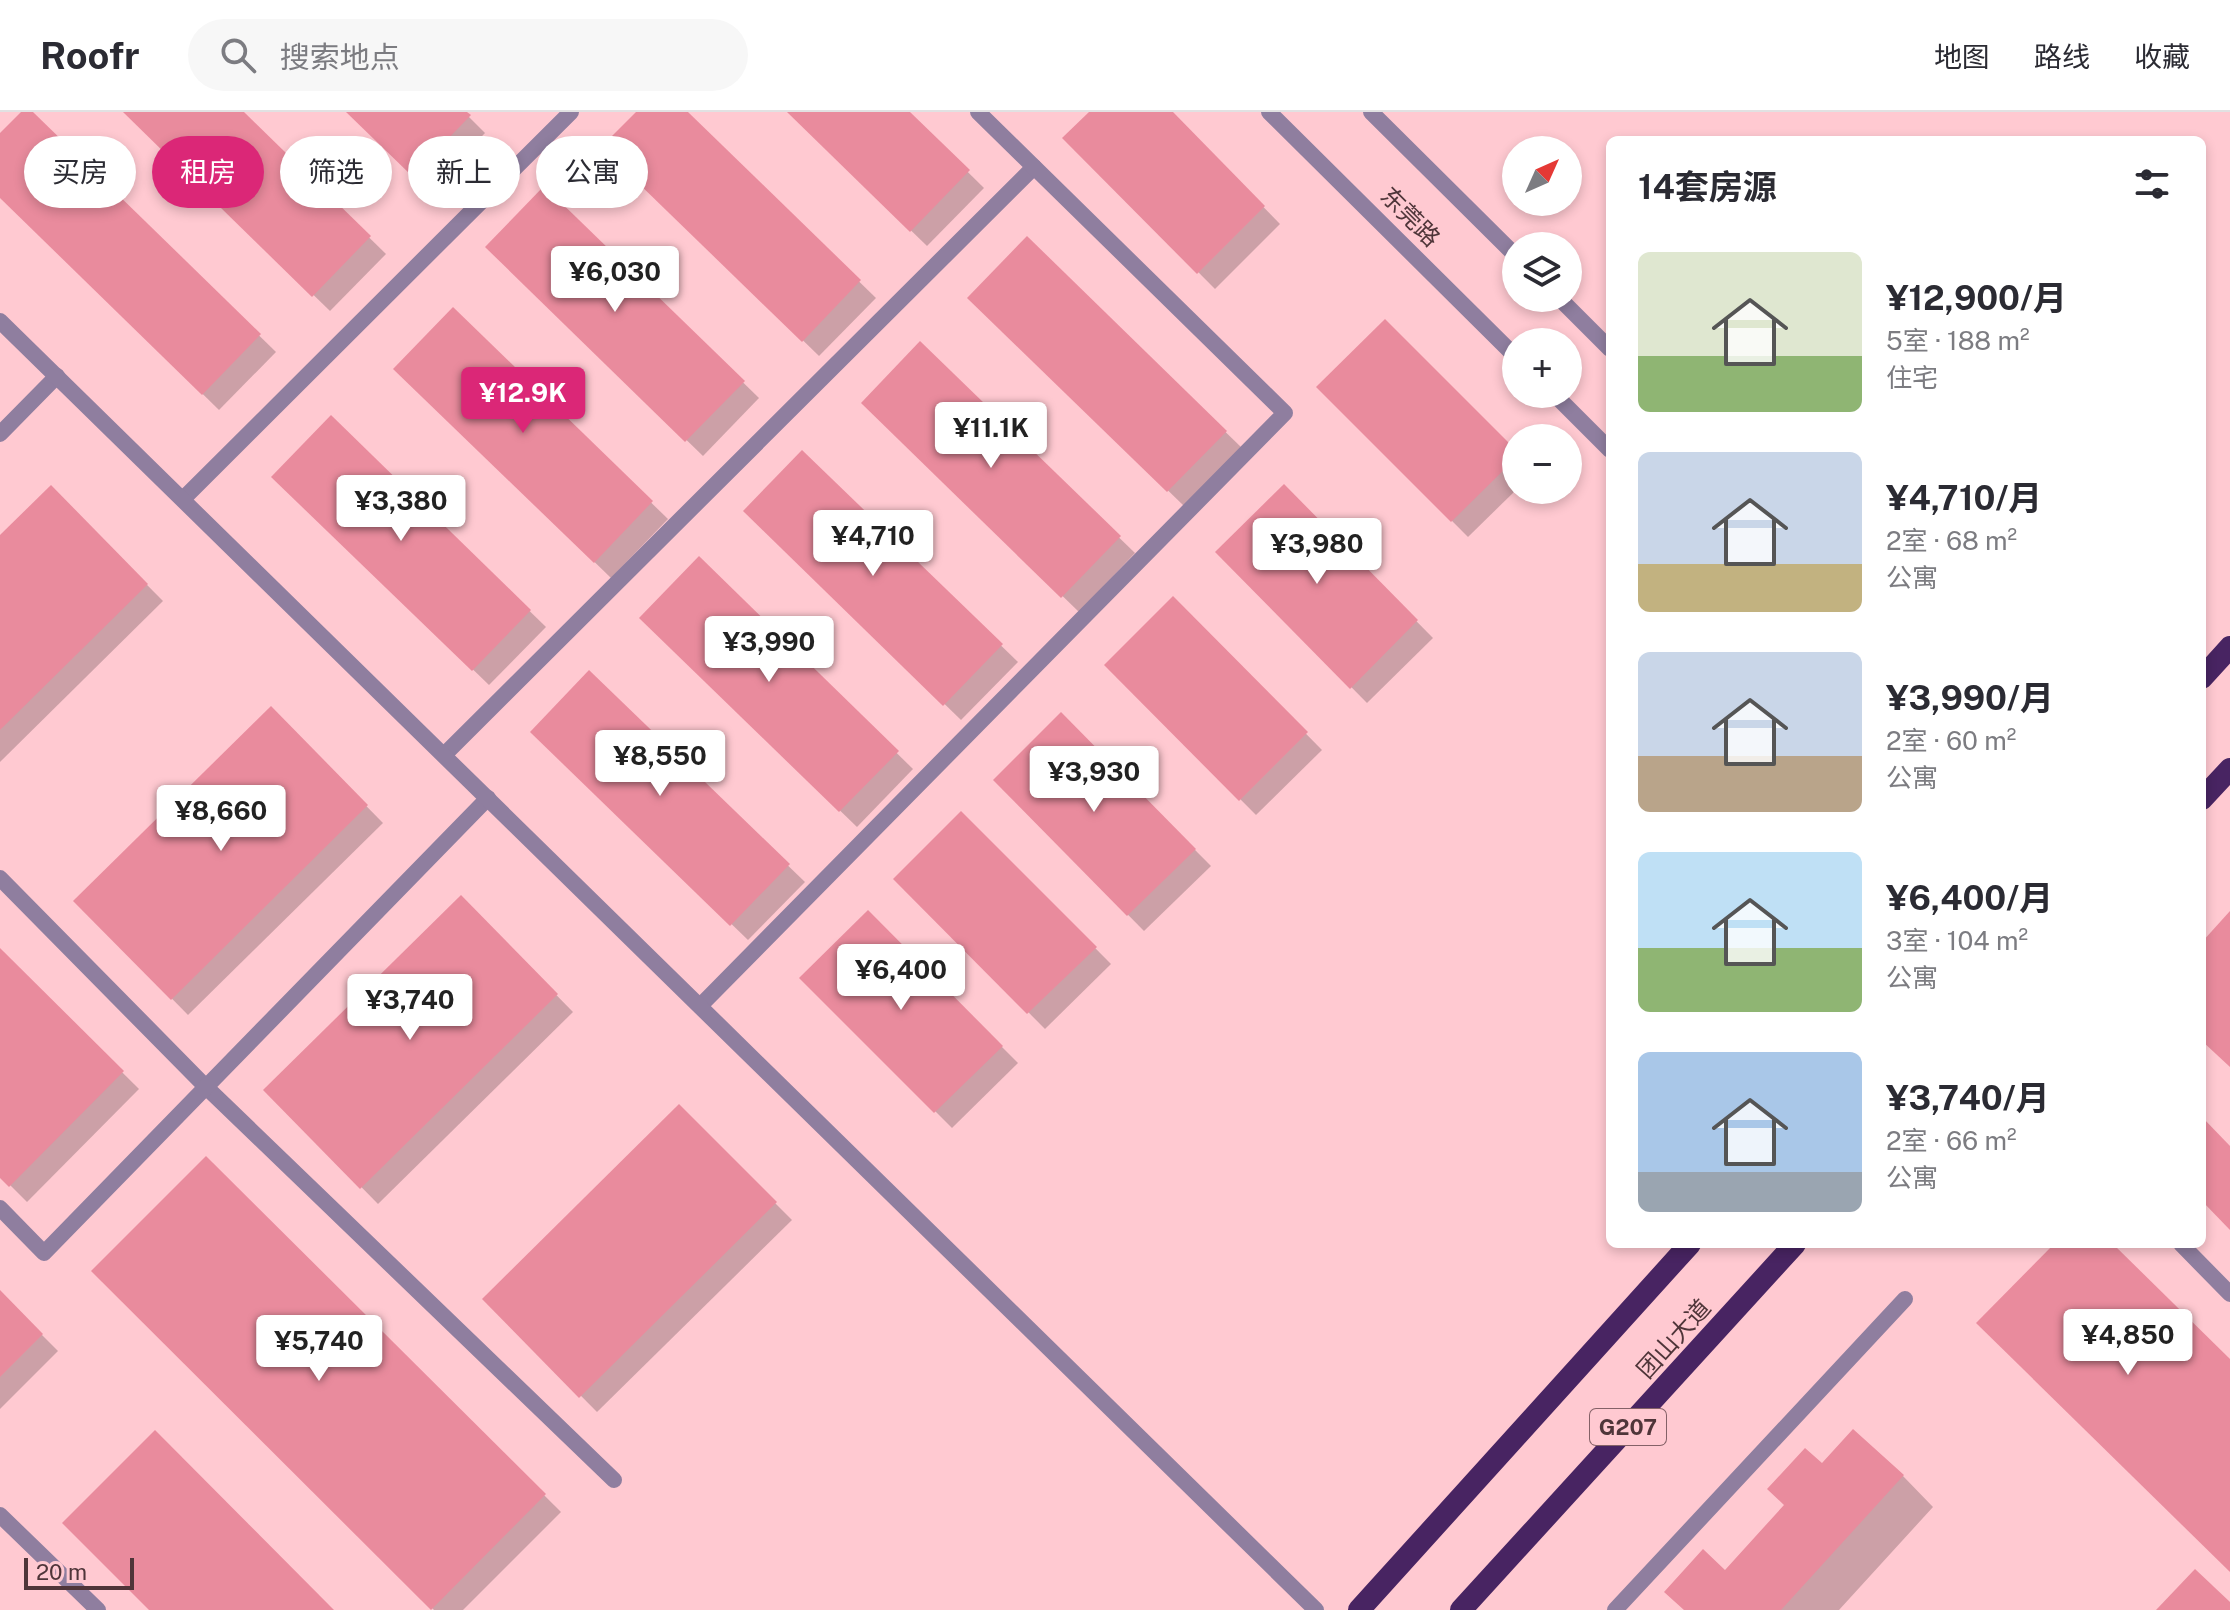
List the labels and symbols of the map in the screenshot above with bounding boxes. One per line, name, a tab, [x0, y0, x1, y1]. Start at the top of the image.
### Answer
north arrow	[1502, 136, 1582, 216]
street label: 东莞路	[1375, 181, 1446, 252]
pin: ¥6,030	[550, 246, 680, 314]
pin: ¥12.9K	[458, 367, 588, 435]
pin: ¥11.1K	[926, 402, 1056, 470]
pin: ¥3,380	[336, 475, 466, 543]
pin: ¥4,710	[808, 510, 938, 578]
pin: ¥3,980	[1252, 518, 1382, 586]
pin: ¥3,990	[704, 616, 834, 684]
pin: ¥8,550	[595, 730, 725, 798]
pin: ¥3,930	[1029, 746, 1159, 814]
pin: ¥8,660	[156, 785, 286, 853]
pin: ¥6,400	[836, 944, 966, 1012]
pin: ¥3,740	[345, 974, 475, 1042]
street label: 团山大道	[1631, 1293, 1716, 1383]
pin: ¥4,850	[2063, 1309, 2193, 1377]
pin: ¥5,740	[254, 1315, 384, 1383]
road number: G207	[1590, 1409, 1666, 1445]
scale bar	[24, 1554, 134, 1590]

